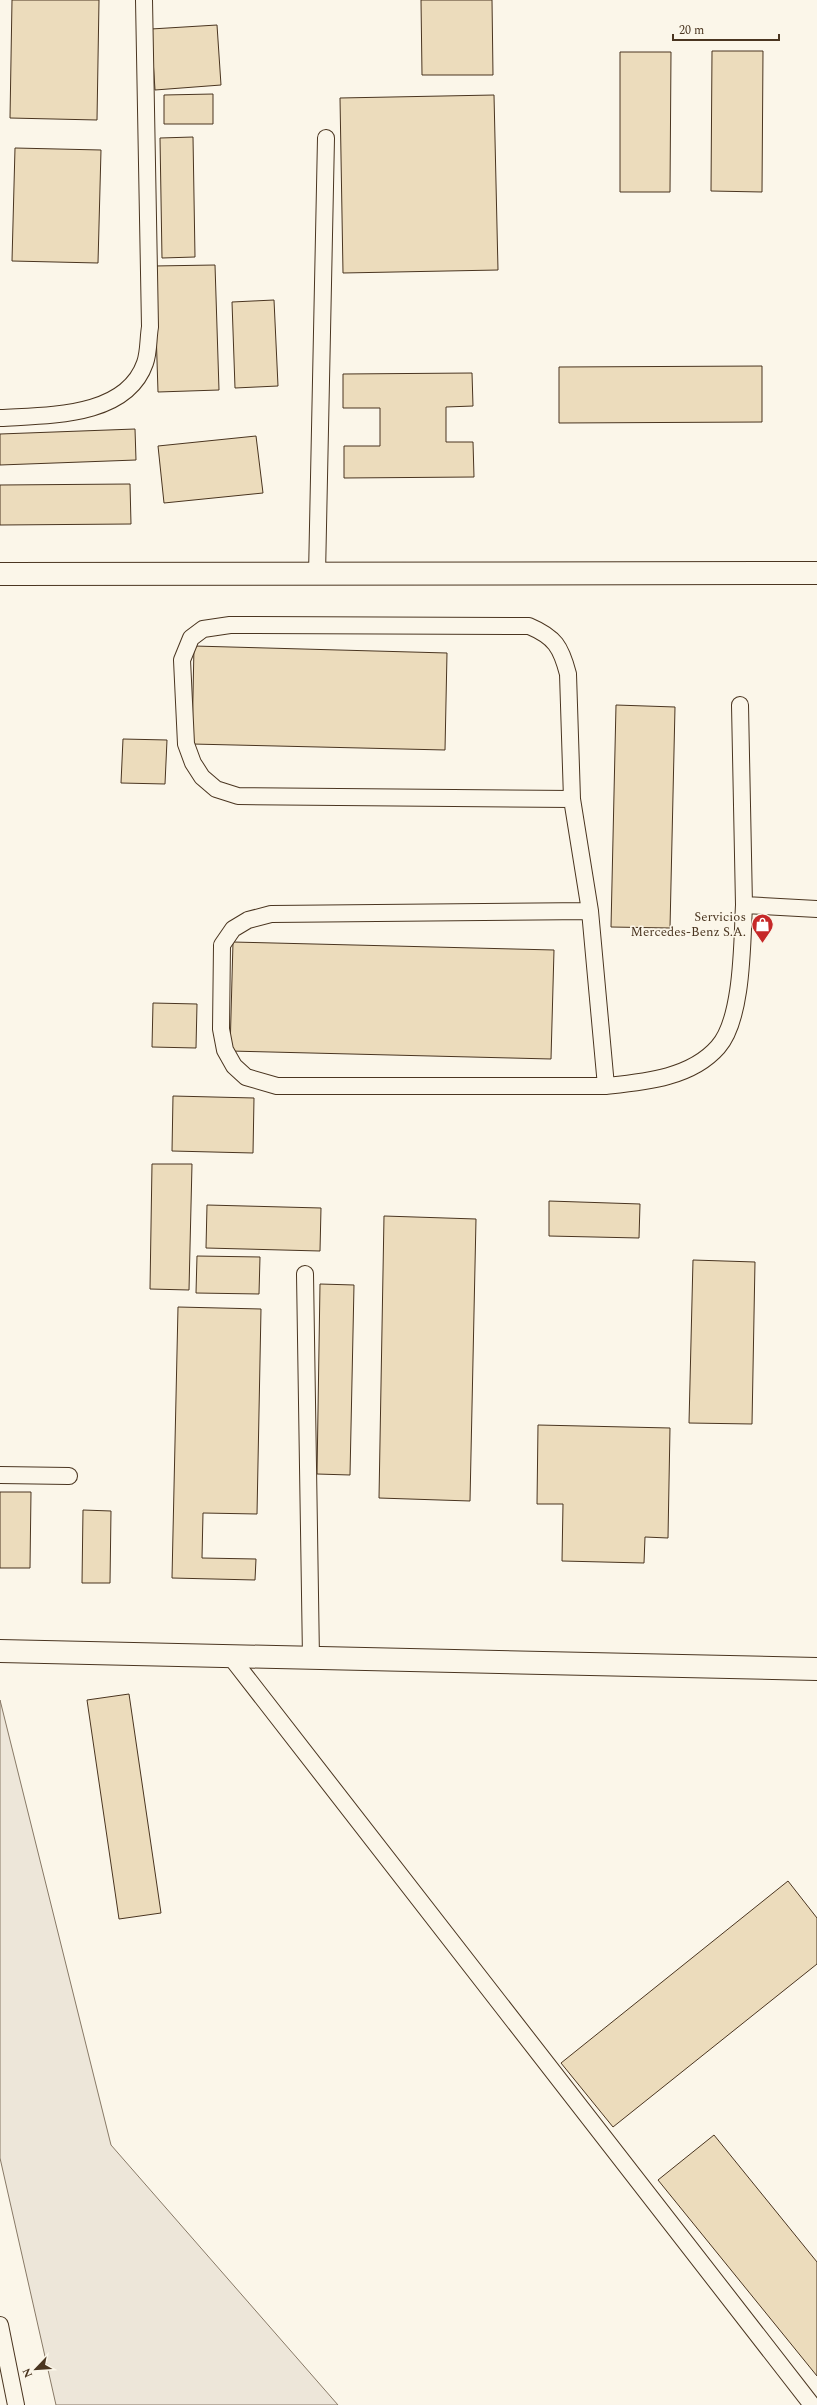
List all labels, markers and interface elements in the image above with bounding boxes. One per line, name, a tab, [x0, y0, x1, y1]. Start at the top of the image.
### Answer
scale bar	[673, 16, 779, 42]
text: 20 m	[679, 21, 704, 40]
place label: Servicios Mercedes-Benz S.A.	[630, 907, 746, 942]
shop icon: Servicios Mercedes-Benz S.A.	[749, 911, 775, 944]
north arrow	[16, 2349, 56, 2389]
text: N	[18, 2365, 37, 2381]

